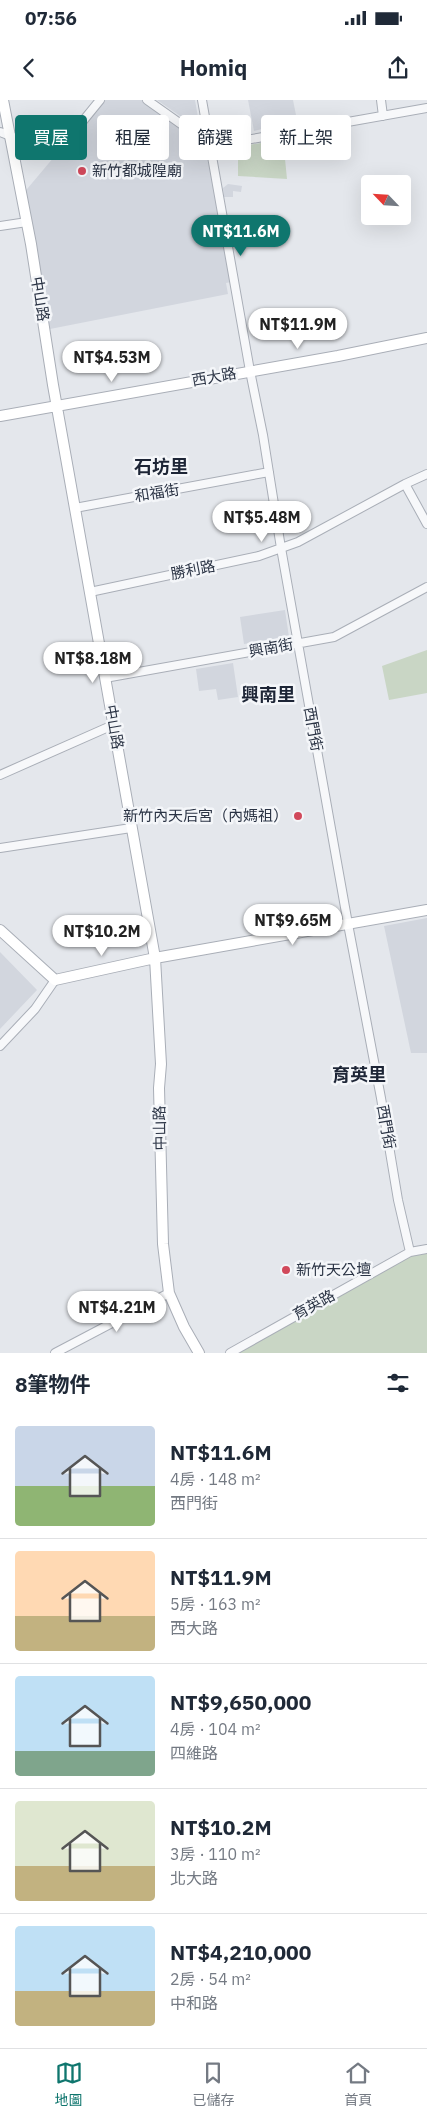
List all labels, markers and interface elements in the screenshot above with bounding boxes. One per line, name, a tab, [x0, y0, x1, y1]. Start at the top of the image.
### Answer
text: 07:56	[25, 6, 77, 30]
text: Homiq	[180, 53, 247, 82]
icon: back	[15, 54, 43, 82]
icon: share	[384, 54, 412, 82]
chip: 買屋	[15, 115, 87, 160]
chip: 租屋	[97, 115, 169, 160]
chip: 篩選	[179, 115, 251, 160]
chip: 新上架	[261, 115, 351, 160]
place label: 新竹都城隍廟	[92, 161, 182, 180]
marker: 新竹都城隍廟	[76, 165, 88, 177]
north arrow	[361, 175, 411, 225]
map controls	[361, 175, 411, 225]
pin: NT$11.6M	[189, 214, 293, 257]
text: NT$11.6M	[202, 221, 280, 241]
street label: 中山路	[28, 275, 53, 323]
pin: NT$11.9M	[246, 308, 350, 350]
text: NT$11.9M	[259, 314, 337, 334]
pin: NT$4.53M	[60, 340, 164, 383]
text: NT$4.53M	[73, 347, 151, 367]
street label: 西大路	[190, 363, 238, 390]
district label: 石坊里	[134, 455, 188, 478]
street label: 和福街	[133, 480, 181, 505]
pin: NT$5.48M	[210, 500, 314, 543]
text: NT$5.48M	[223, 507, 301, 527]
street label: 勝利路	[169, 556, 217, 583]
street label: 興南街	[247, 634, 295, 661]
pin: NT$8.18M	[41, 642, 145, 684]
text: NT$8.18M	[54, 648, 132, 668]
district label: 興南里	[241, 683, 295, 706]
street label: 中山路	[101, 703, 128, 751]
street label: 西門街	[300, 705, 327, 753]
place label: 新竹內天后宮（內媽祖）	[123, 806, 288, 825]
marker: 新竹內天后宮（內媽祖）	[292, 810, 304, 822]
pin: NT$9.65M	[241, 904, 345, 946]
text: NT$9.65M	[254, 910, 332, 930]
pin: NT$10.2M	[50, 914, 154, 957]
text: NT$10.2M	[63, 921, 141, 941]
district label: 育英里	[332, 1063, 386, 1086]
street label: 西門街	[373, 1103, 400, 1151]
street label: 中山路	[150, 1105, 169, 1151]
place label: 新竹天公壇	[296, 1260, 371, 1279]
marker: 新竹天公壇	[280, 1264, 292, 1276]
street label: 育英路	[289, 1285, 338, 1324]
pin: NT$4.21M	[65, 1290, 169, 1333]
text: NT$4.21M	[78, 1297, 156, 1317]
icon: filters	[384, 1369, 412, 1397]
text: 8筆物件	[15, 1370, 91, 1398]
text: NT$11.6M	[170, 1438, 272, 1466]
icon: home	[55, 1446, 115, 1506]
text: 4房 · 148 m²	[170, 1469, 260, 1489]
text: 西門街	[170, 1493, 218, 1513]
text: NT$11.9M	[170, 1563, 272, 1591]
icon: home	[55, 1571, 115, 1631]
text: 5房 · 163 m²	[170, 1594, 260, 1614]
text: 西大路	[170, 1618, 218, 1638]
text: NT$9,650,000	[170, 1688, 311, 1716]
icon: home	[55, 1696, 115, 1756]
text: 4房 · 104 m²	[170, 1719, 260, 1739]
text: 四維路	[170, 1743, 218, 1763]
text: NT$10.2M	[170, 1813, 272, 1841]
icon: home	[55, 1821, 115, 1881]
text: 3房 · 110 m²	[170, 1844, 260, 1864]
text: 北大路	[170, 1868, 218, 1888]
text: NT$4,210,000	[170, 1938, 311, 1966]
icon: home	[55, 1946, 115, 2006]
text: 2房 · 54 m²	[170, 1969, 251, 1989]
text: 中和路	[170, 1993, 218, 2013]
tab: 地圖	[55, 2059, 83, 2109]
tab: 已儲存	[192, 2059, 234, 2109]
tab: 首頁	[344, 2059, 372, 2109]

